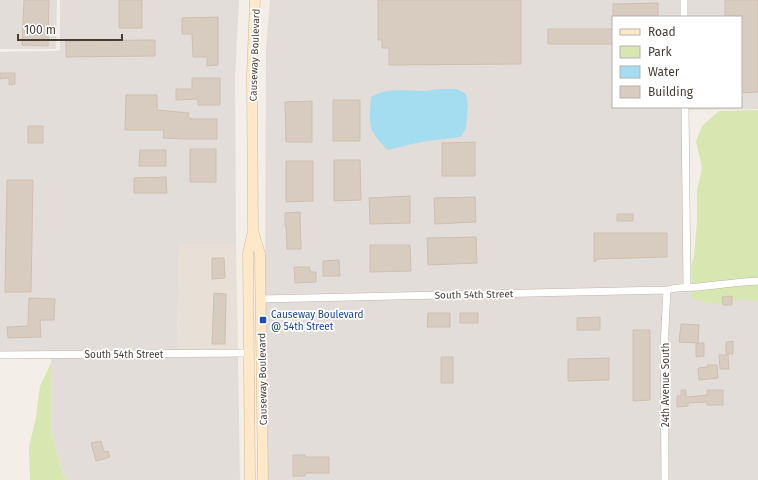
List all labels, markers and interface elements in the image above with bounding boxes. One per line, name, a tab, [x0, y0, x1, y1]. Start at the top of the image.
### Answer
street label: Causeway Boulevard	[247, 9, 263, 101]
scale bar	[18, 16, 122, 42]
legend	[612, 16, 742, 108]
text: 100 m	[24, 23, 56, 37]
text: Road	[648, 25, 676, 39]
text: Park	[648, 45, 672, 59]
text: Water	[648, 65, 680, 79]
text: Building	[648, 85, 694, 99]
street label: South 54th Street	[435, 288, 514, 302]
place label: Causeway Boulevard @ 54th Street	[271, 309, 364, 333]
marker: Causeway Boulevard @ 54th Street	[258, 315, 268, 325]
street label: Causeway Boulevard	[256, 333, 270, 425]
street label: 24th Avenue South	[660, 343, 672, 427]
street label: South 54th Street	[85, 349, 164, 361]

